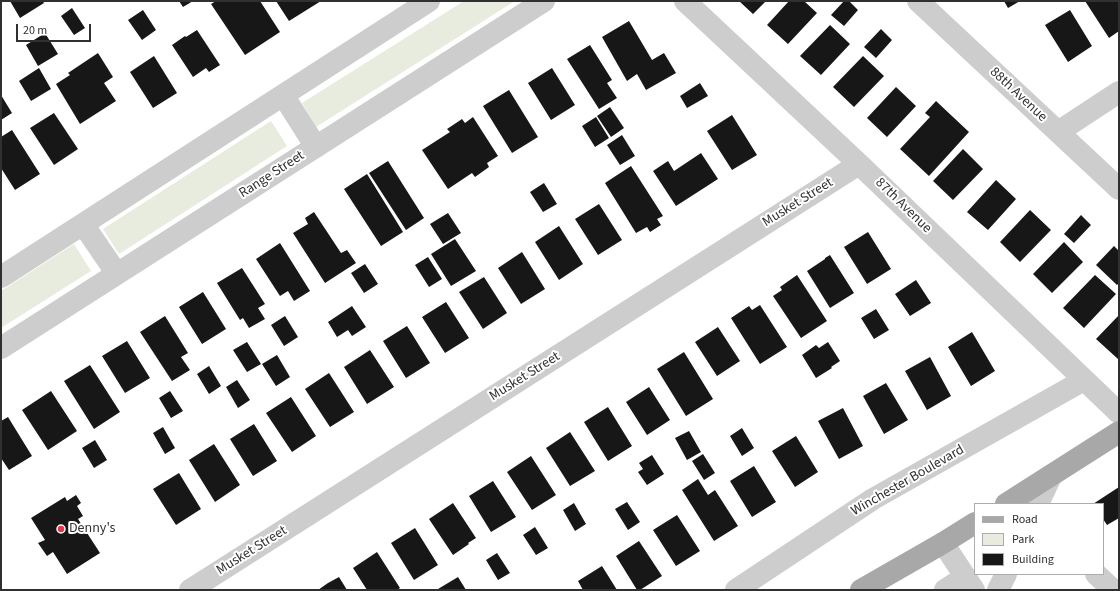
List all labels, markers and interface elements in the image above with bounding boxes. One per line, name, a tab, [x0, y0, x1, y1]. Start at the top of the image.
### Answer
scale bar	[18, 16, 93, 42]
text: 20 m	[23, 22, 47, 39]
street label: 88th Avenue	[986, 64, 1050, 126]
street label: Range Street	[236, 148, 308, 202]
street label: Musket Street	[760, 175, 836, 231]
street label: 87th Avenue	[871, 175, 935, 237]
street label: Musket Street	[487, 349, 563, 405]
street label: Winchester Boulevard	[849, 442, 967, 520]
legend	[974, 503, 1104, 575]
text: Road	[1012, 511, 1038, 528]
place label: Denny's	[69, 521, 115, 537]
street label: Musket Street	[214, 523, 290, 579]
marker: Denny's	[56, 524, 66, 534]
text: Park	[1012, 531, 1034, 548]
text: Building	[1012, 551, 1054, 568]

